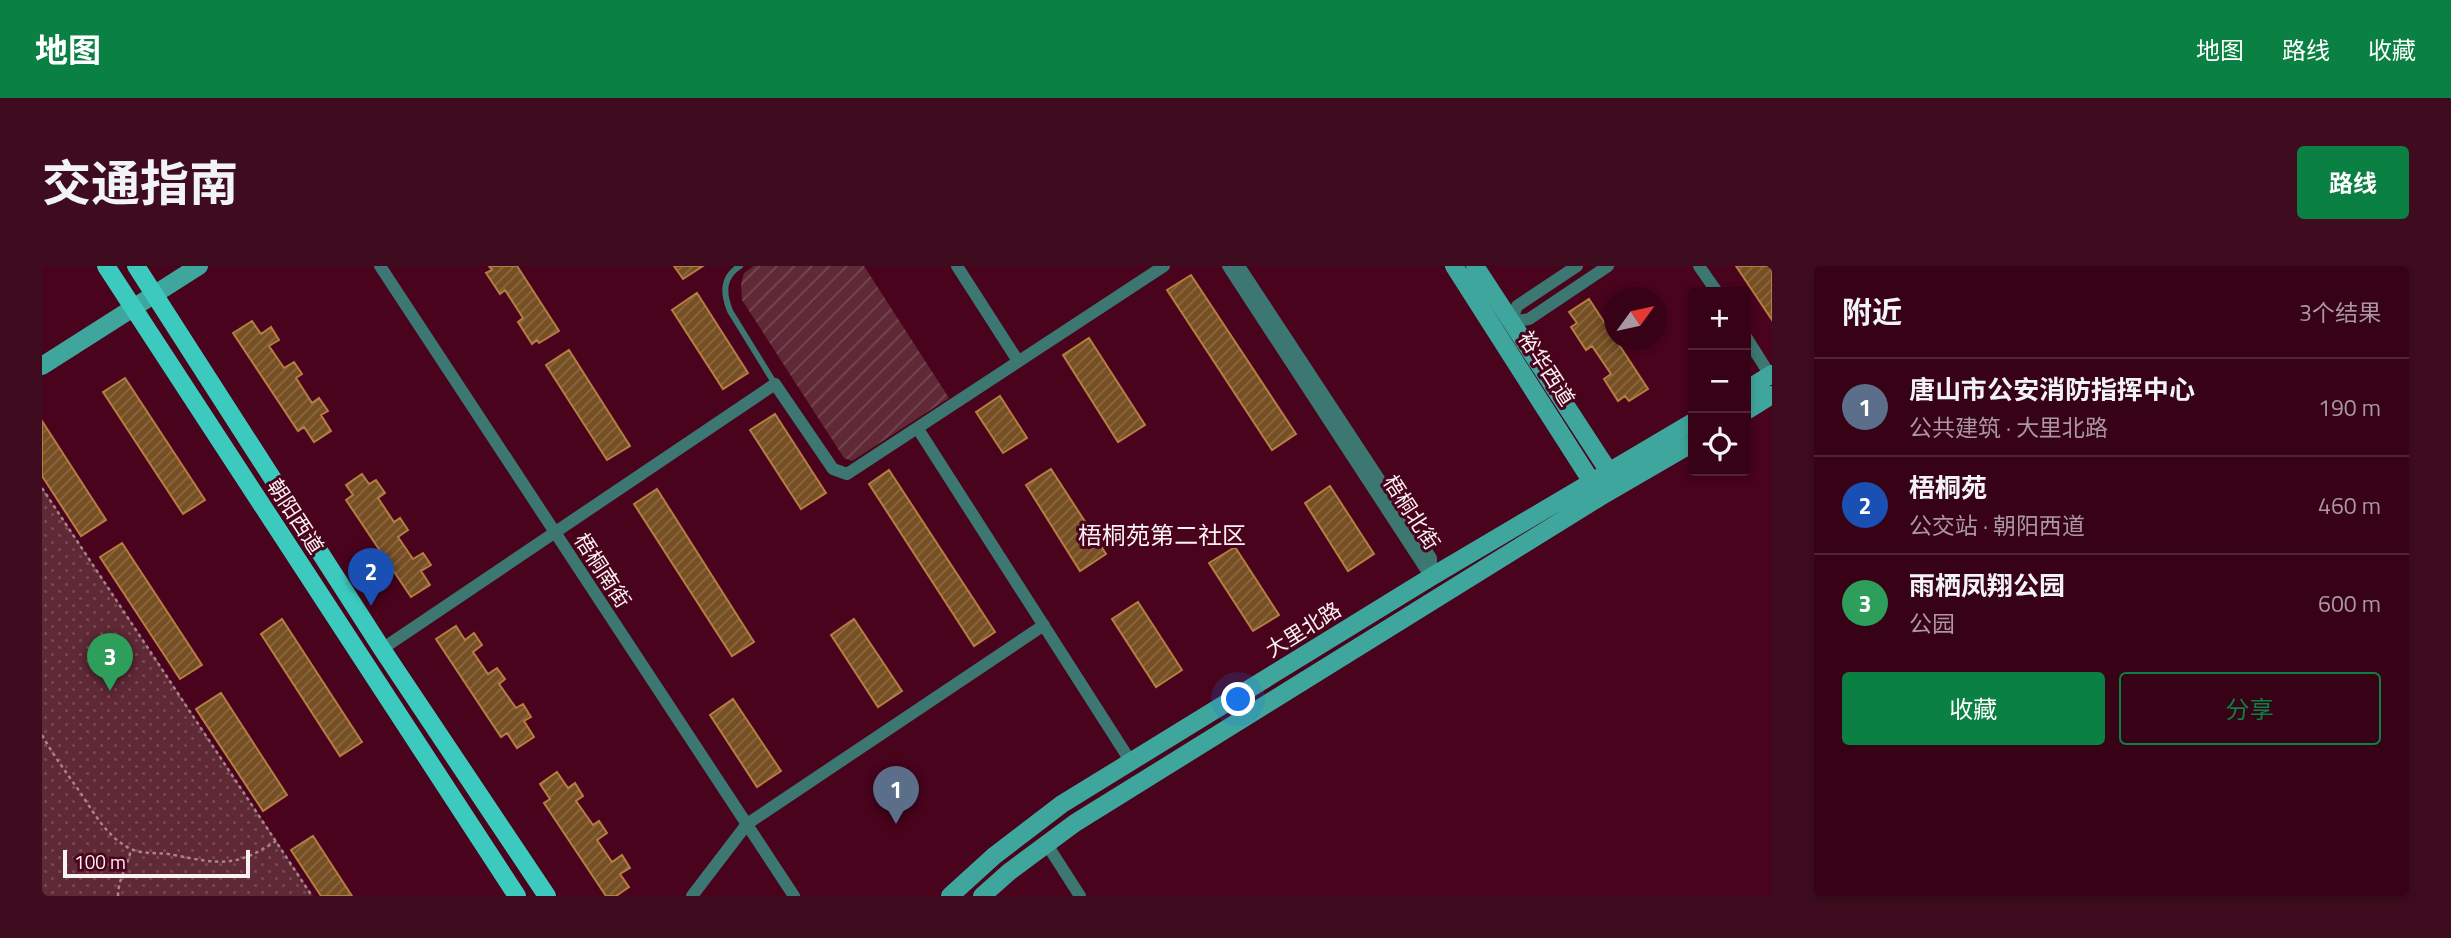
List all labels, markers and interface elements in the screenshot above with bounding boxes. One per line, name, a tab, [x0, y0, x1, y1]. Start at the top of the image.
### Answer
text: 地图	[35, 25, 101, 75]
text: 地图	[2196, 32, 2244, 68]
text: 路线	[2282, 32, 2330, 68]
text: 收藏	[2368, 32, 2416, 68]
text: 交通指南	[42, 145, 238, 220]
button: 路线	[2297, 146, 2409, 219]
north arrow	[1604, 287, 1667, 350]
map controls	[1688, 287, 1751, 476]
button: +	[1688, 287, 1751, 350]
text: 附近	[1842, 289, 1902, 335]
text: 3个结果	[2299, 295, 2381, 330]
street label: 裕华西道	[1511, 324, 1583, 412]
button: −	[1688, 350, 1751, 413]
text: 唐山市公安消防指挥中心	[1909, 370, 2195, 409]
text: 1	[1859, 390, 1871, 425]
text: 190 m	[2318, 390, 2381, 425]
text: 公共建筑 · 大里北路	[1909, 410, 2108, 445]
button: locate	[1688, 413, 1751, 476]
street label: 梧桐北街	[1376, 468, 1448, 556]
text: 梧桐苑	[1909, 468, 1987, 507]
street label: 朝阳西道	[260, 472, 332, 560]
text: 2	[1859, 488, 1871, 523]
text: 460 m	[2318, 488, 2381, 523]
text: 公交站 · 朝阳西道	[1909, 508, 2085, 543]
district label: 梧桐苑第二社区	[1078, 517, 1246, 553]
street label: 梧桐南街	[567, 526, 639, 614]
pin: 2	[348, 548, 394, 606]
text: 雨栖凤翔公园	[1909, 566, 2065, 605]
text: 3	[1859, 586, 1871, 621]
text: 600 m	[2318, 586, 2381, 621]
street label: 大里北路	[1259, 593, 1347, 665]
text: 公园	[1909, 606, 1955, 641]
pin: 3	[87, 633, 133, 691]
button: 收藏	[1842, 672, 2105, 745]
button: 分享	[2119, 672, 2381, 745]
your location	[1221, 682, 1255, 716]
pin: 1	[873, 766, 919, 824]
scale bar	[63, 847, 250, 879]
text: 100 m	[74, 847, 126, 876]

